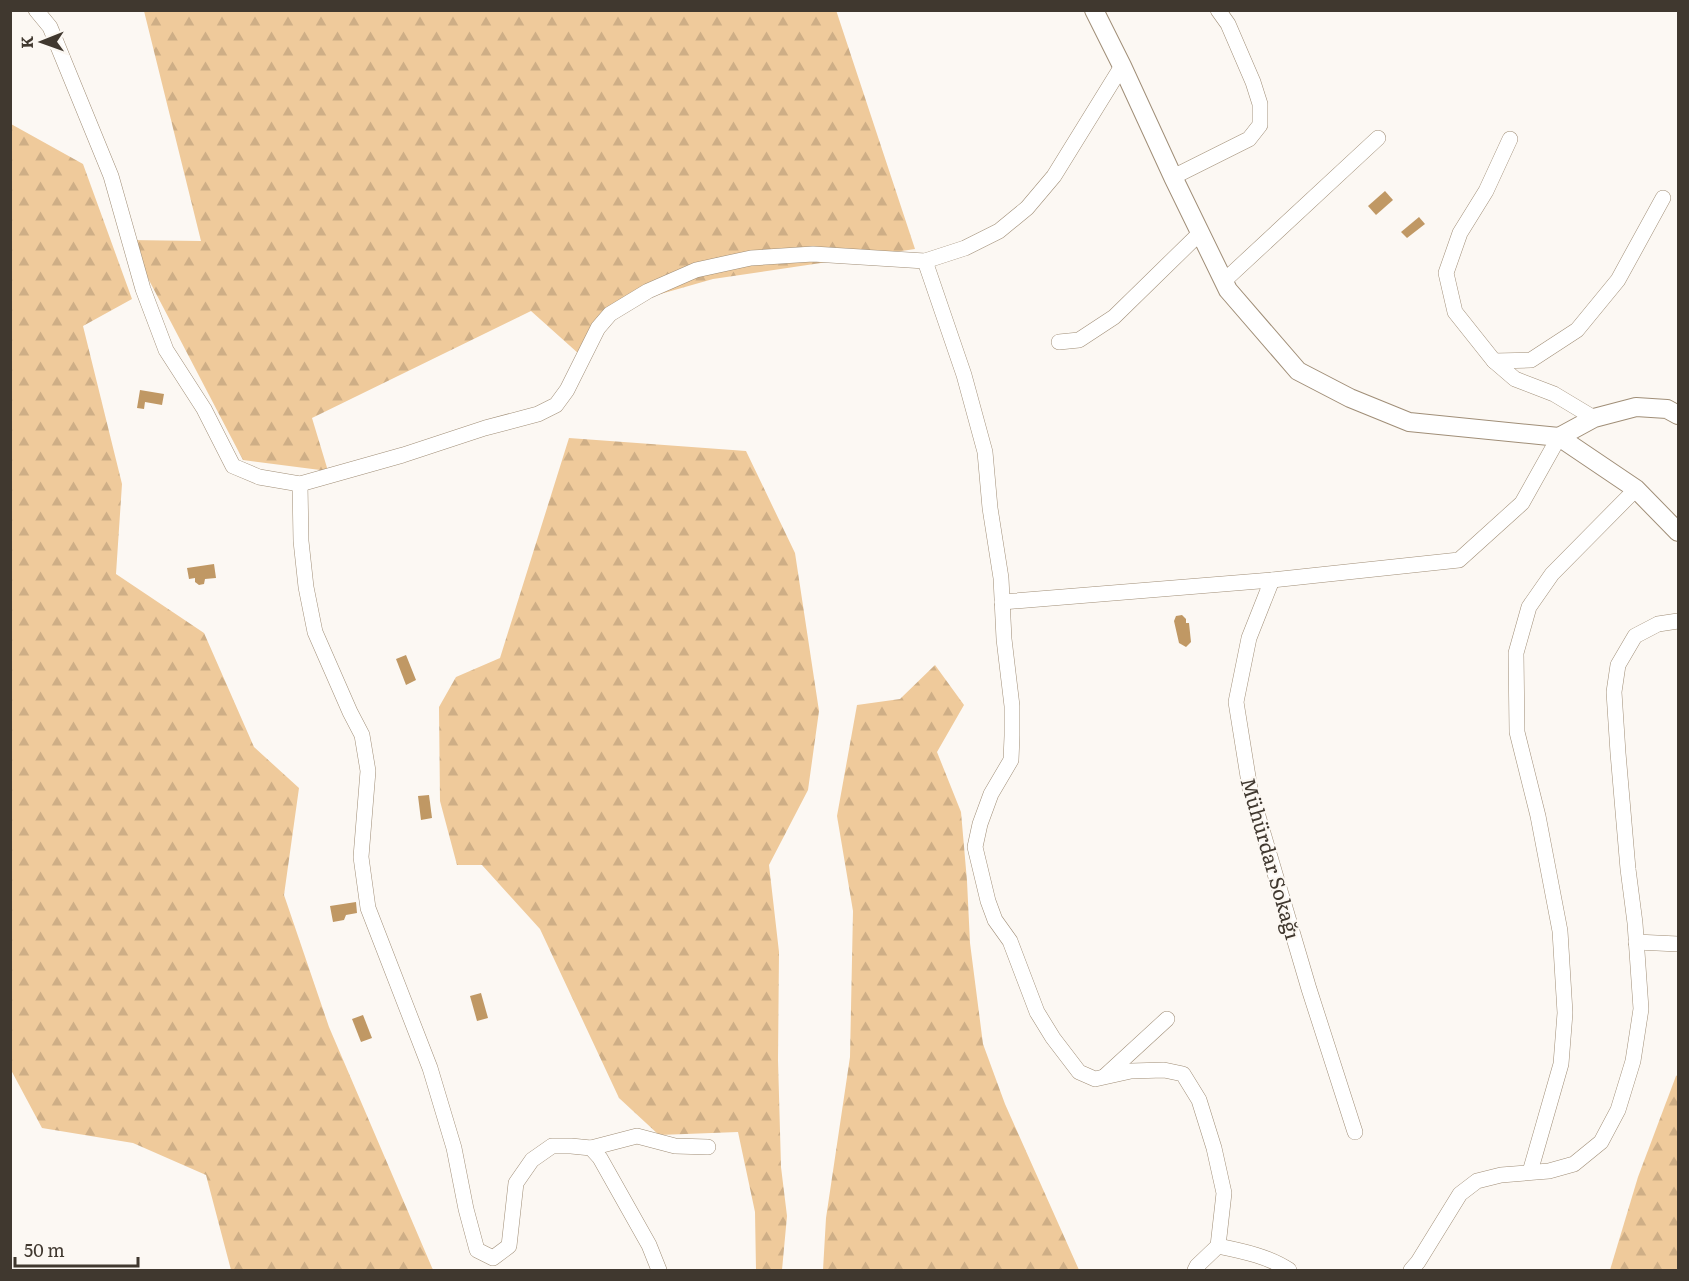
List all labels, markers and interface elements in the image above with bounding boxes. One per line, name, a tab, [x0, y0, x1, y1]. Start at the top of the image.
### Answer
north arrow	[12, 12, 72, 72]
text: K	[14, 35, 38, 49]
street label: Mühürdar Sokağı	[1235, 774, 1310, 943]
scale bar	[15, 1230, 138, 1268]
text: 50 m	[24, 1236, 65, 1263]

